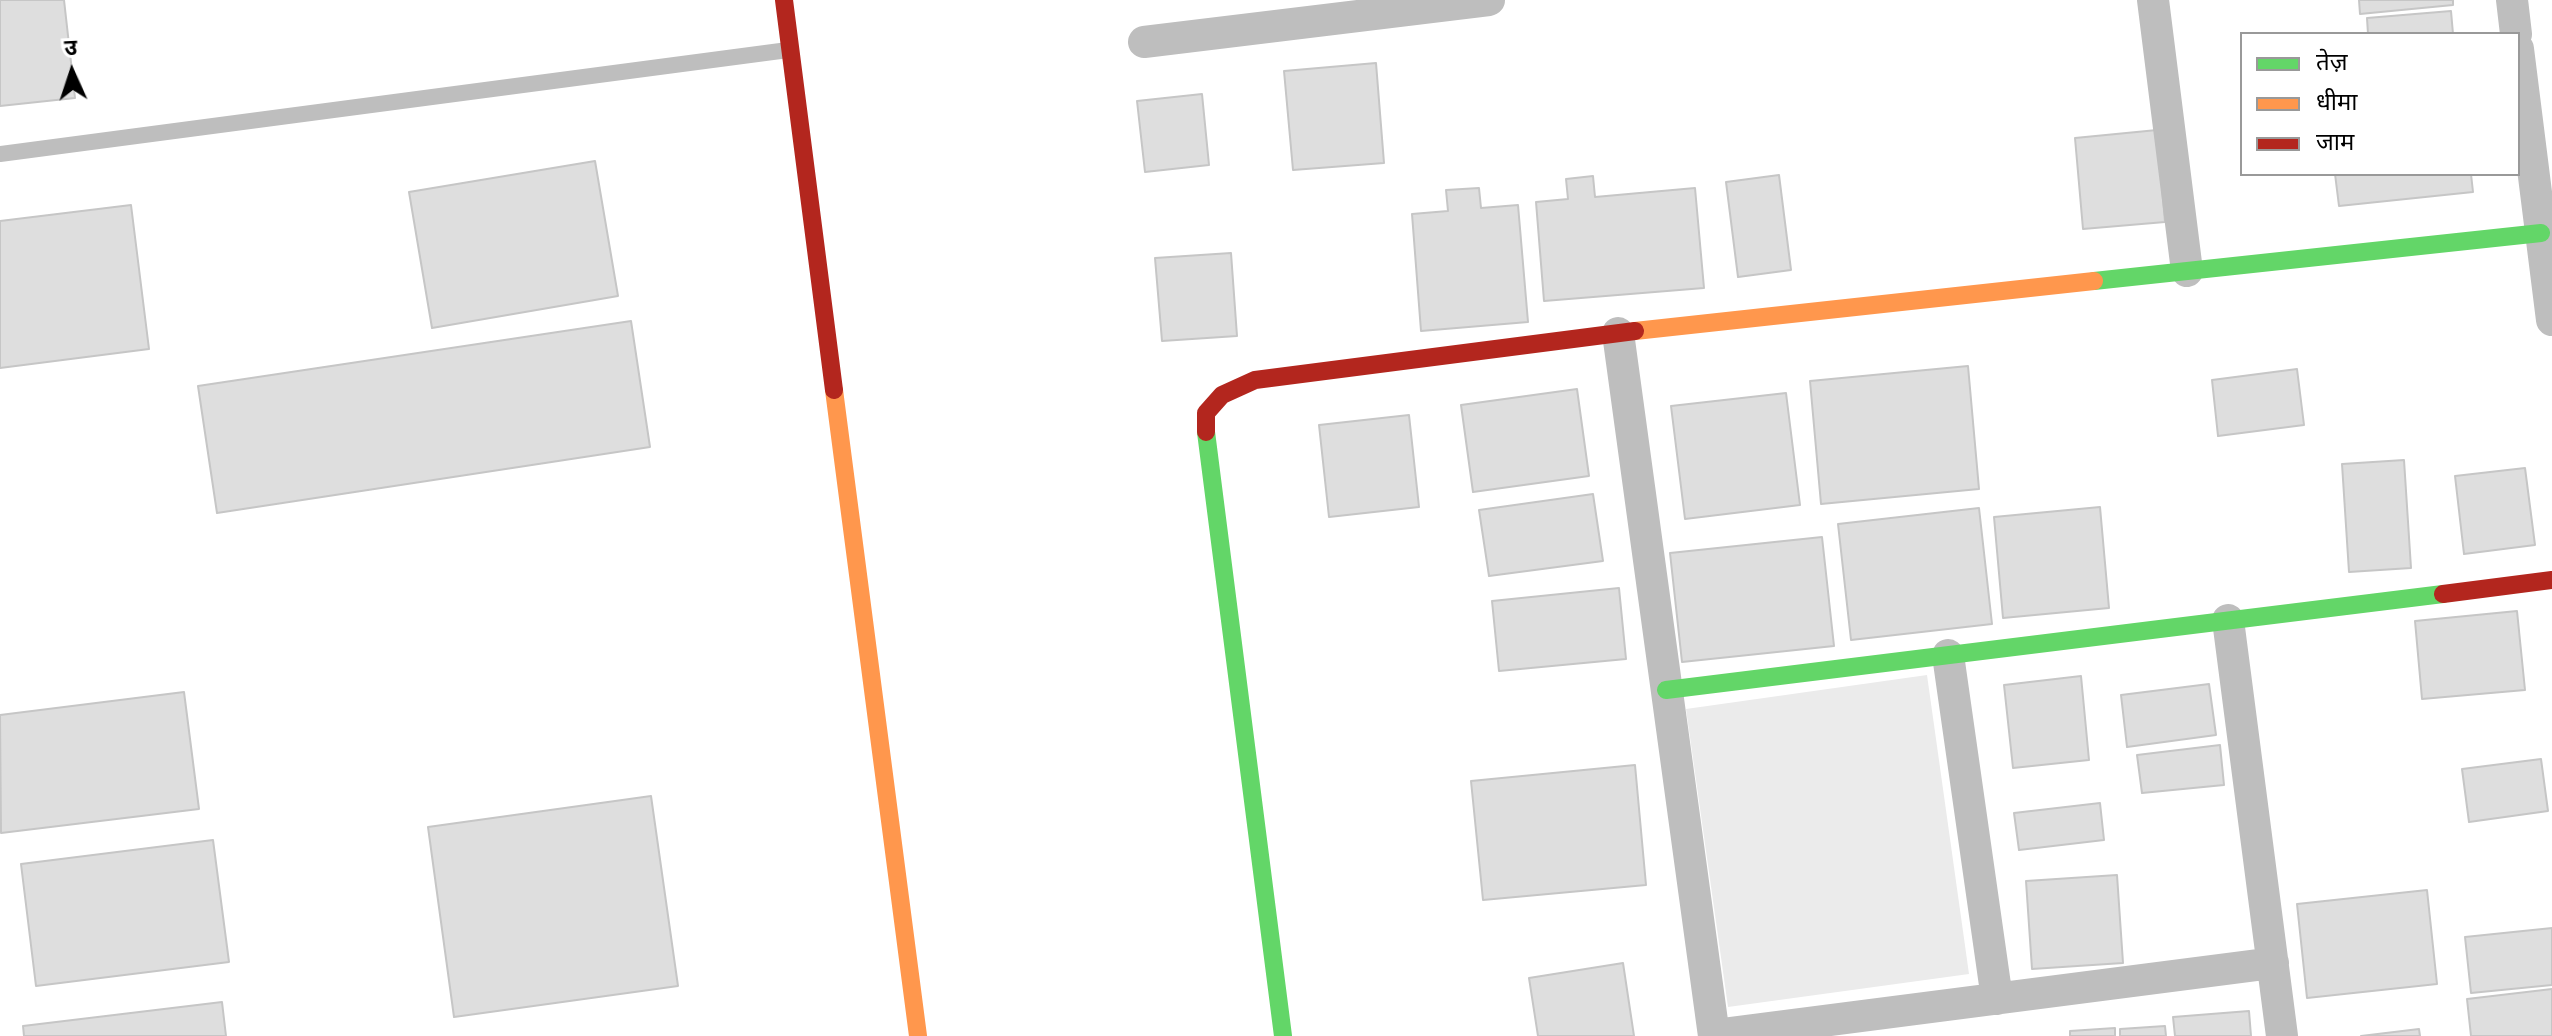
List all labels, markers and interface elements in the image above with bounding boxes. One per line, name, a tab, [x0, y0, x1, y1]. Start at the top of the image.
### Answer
north arrow	[32, 32, 112, 112]
legend	[2240, 32, 2520, 176]
text: उ	[64, 35, 78, 60]
text: तेज़	[2316, 48, 2348, 76]
text: धीमा	[2316, 88, 2358, 116]
text: जाम	[2316, 128, 2354, 156]

